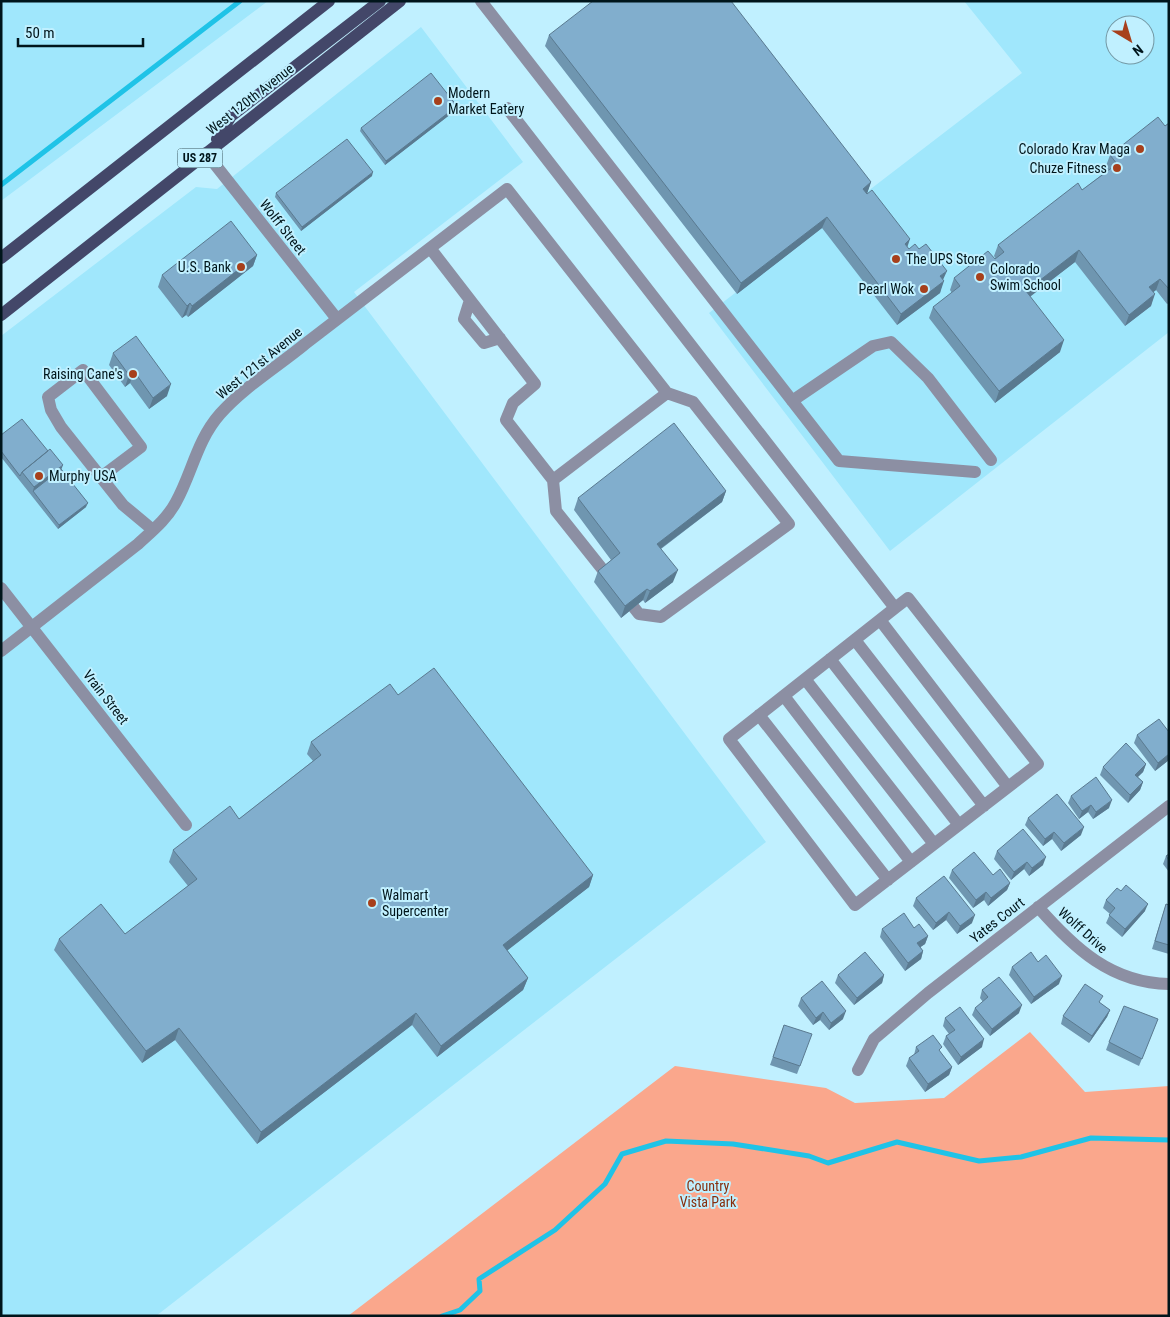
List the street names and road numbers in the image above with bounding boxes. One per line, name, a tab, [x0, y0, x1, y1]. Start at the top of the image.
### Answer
street label: West 120th Avenue	[203, 60, 297, 138]
road number: US 287	[178, 148, 222, 168]
street label: Wolff Street	[257, 196, 309, 258]
street label: West 121st Avenue	[213, 323, 305, 402]
street label: Vrain Street	[80, 667, 132, 727]
street label: Yates Court	[967, 894, 1027, 946]
street label: Wolff Drive	[1055, 904, 1111, 957]

